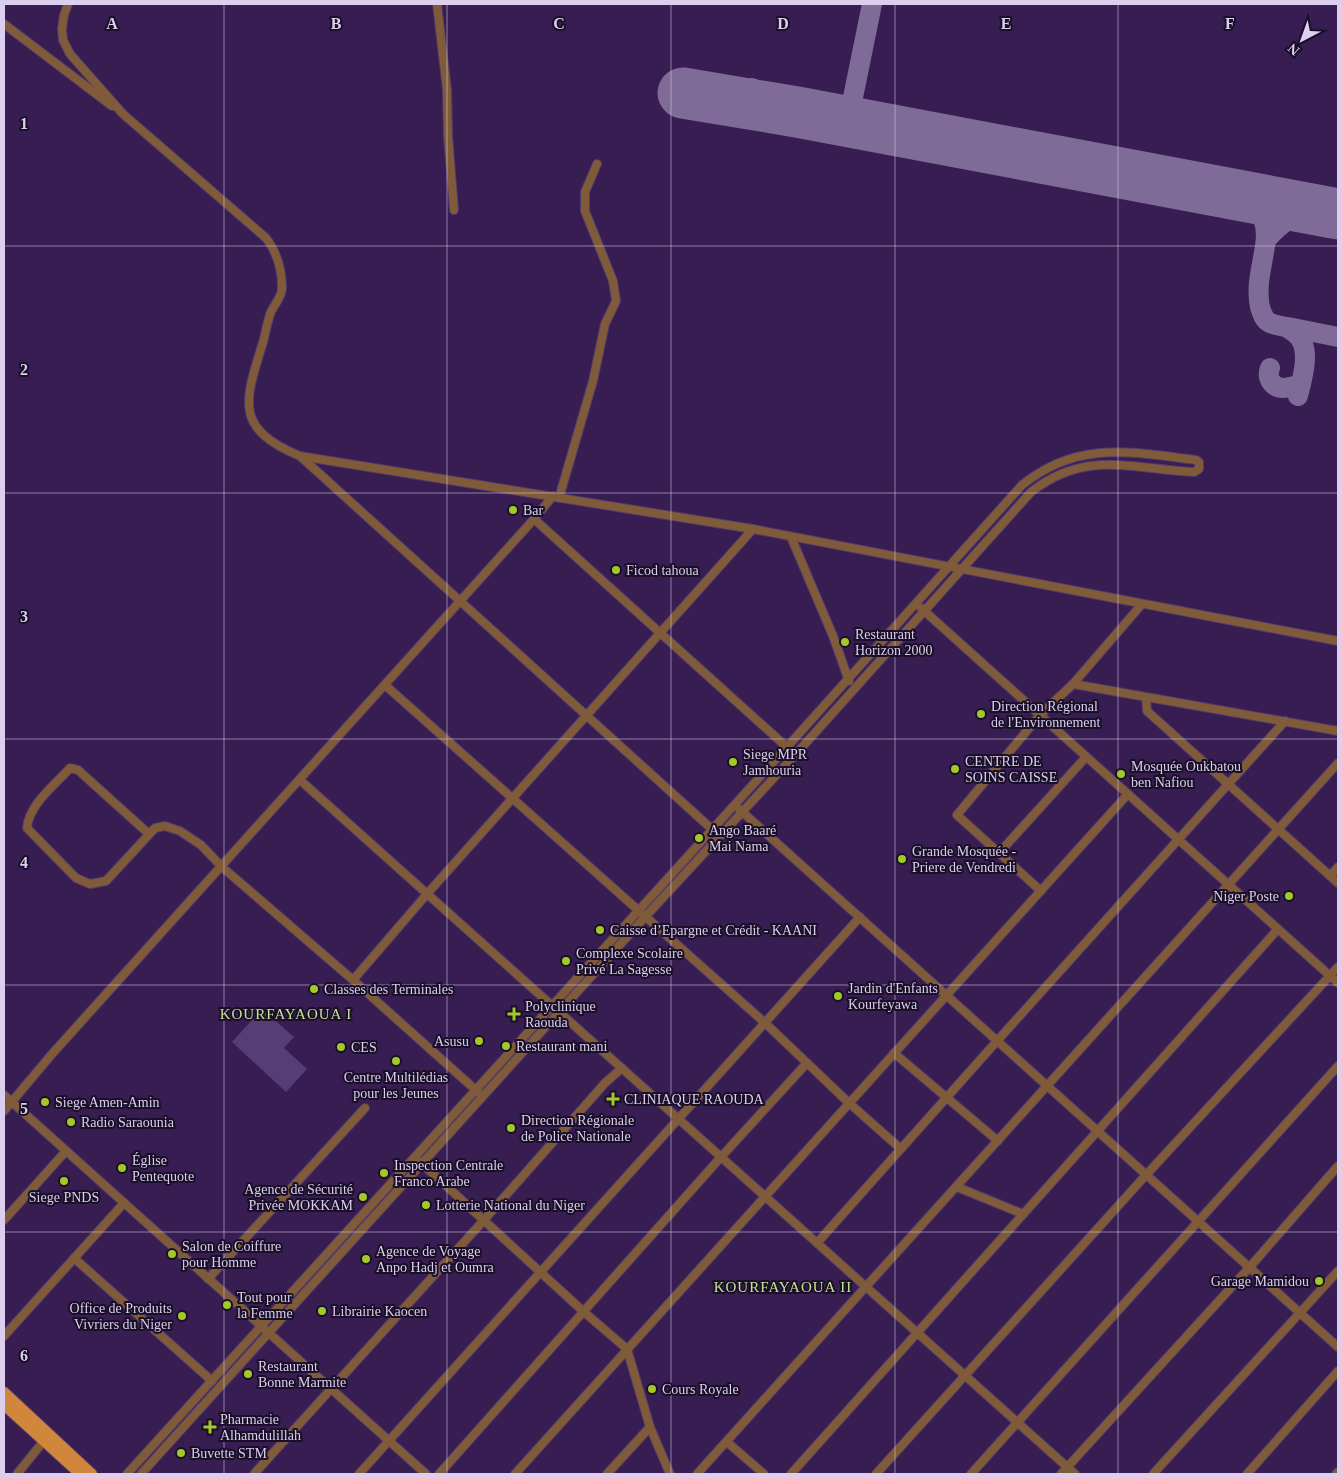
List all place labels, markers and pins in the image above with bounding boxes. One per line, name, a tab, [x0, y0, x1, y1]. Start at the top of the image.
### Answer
place label: Bar	[523, 503, 544, 518]
marker: Bar	[507, 504, 519, 516]
place label: Ficod tahoua	[626, 563, 699, 578]
marker: Ficod tahoua	[610, 564, 622, 576]
place label: Restaurant Horizon 2000	[855, 627, 932, 658]
marker: Restaurant Horizon 2000	[839, 636, 851, 648]
place label: Direction Régional de l'Environnement	[991, 699, 1101, 730]
marker: Direction Régional de l'Environnement	[975, 708, 987, 720]
place label: Siege MPR Jamhouria	[743, 747, 808, 778]
place label: CENTRE DE SOINS CAISSE	[965, 754, 1057, 785]
marker: Siege MPR Jamhouria	[727, 756, 739, 768]
place label: Mosquée Oukbatou ben Nafiou	[1131, 759, 1241, 790]
marker: CENTRE DE SOINS CAISSE	[949, 763, 961, 775]
marker: Mosquée Oukbatou ben Nafiou	[1115, 768, 1127, 780]
place label: Ango Baaré Mai Nama	[709, 823, 776, 854]
marker: Ango Baaré Mai Nama	[693, 832, 705, 844]
place label: Grande Mosquée - Priere de Vendredi	[912, 844, 1017, 875]
marker: Grande Mosquée - Priere de Vendredi	[896, 853, 908, 865]
place label: Niger Poste	[1213, 889, 1279, 904]
marker: Niger Poste	[1283, 890, 1295, 902]
place label: Caisse d’Epargne et Crédit - KAANI	[610, 923, 817, 938]
marker: Caisse d’Epargne et Crédit - KAANI	[594, 924, 606, 936]
place label: Complexe Scolaire Privé La Sagesse	[576, 946, 683, 977]
marker: Complexe Scolaire Privé La Sagesse	[560, 955, 572, 967]
place label: Jardin d'Enfants Kourfeyawa	[848, 981, 938, 1012]
place label: Classes des Terminales	[324, 982, 453, 997]
marker: Classes des Terminales	[308, 983, 320, 995]
marker: Jardin d'Enfants Kourfeyawa	[832, 990, 844, 1002]
place label: Polyclinique Raouda	[525, 999, 596, 1030]
marker: Polyclinique Raouda	[507, 1007, 521, 1021]
place label: Asusu	[434, 1034, 469, 1049]
marker: Asusu	[473, 1035, 485, 1047]
place label: Restaurant mani	[516, 1039, 607, 1054]
place label: CES	[351, 1040, 377, 1055]
marker: Restaurant mani	[500, 1040, 512, 1052]
marker: CES	[335, 1041, 347, 1053]
marker: Centre Multilédias pour les Jeunes	[390, 1055, 402, 1067]
place label: Centre Multilédias pour les Jeunes	[344, 1070, 448, 1101]
marker: CLINIAQUE RAOUDA	[606, 1092, 620, 1106]
place label: CLINIAQUE RAOUDA	[624, 1092, 764, 1107]
place label: Siege Amen-Amin	[55, 1095, 160, 1110]
marker: Siege Amen-Amin	[39, 1096, 51, 1108]
place label: Direction Régionale de Police Nationale	[521, 1113, 634, 1144]
place label: Radio Saraounia	[81, 1115, 175, 1130]
marker: Radio Saraounia	[65, 1116, 77, 1128]
marker: Direction Régionale de Police Nationale	[505, 1122, 517, 1134]
place label: Église Pentequote	[132, 1152, 194, 1184]
place label: Inspection Centrale Franco Arabe	[394, 1158, 503, 1189]
marker: Église Pentequote	[116, 1162, 128, 1174]
marker: Inspection Centrale Franco Arabe	[378, 1167, 390, 1179]
marker: Siege PNDS	[58, 1175, 70, 1187]
place label: Agence de Sécurité Privée MOKKAM	[244, 1182, 354, 1213]
place label: Siege PNDS	[29, 1190, 99, 1205]
marker: Agence de Sécurité Privée MOKKAM	[357, 1191, 369, 1203]
place label: Lotterie National du Niger	[436, 1198, 585, 1213]
marker: Lotterie National du Niger	[420, 1199, 432, 1211]
place label: Salon de Coiffure pour Homme	[182, 1239, 281, 1270]
place label: Agence de Voyage Anpo Hadj et Oumra	[376, 1244, 495, 1275]
marker: Salon de Coiffure pour Homme	[166, 1248, 178, 1260]
marker: Agence de Voyage Anpo Hadj et Oumra	[360, 1253, 372, 1265]
place label: Garage Mamidou	[1211, 1274, 1309, 1289]
marker: Garage Mamidou	[1313, 1275, 1325, 1287]
place label: Tout pour la Femme	[237, 1290, 293, 1321]
marker: Tout pour la Femme	[221, 1299, 233, 1311]
place label: Office de Produits Vivriers du Niger	[70, 1301, 172, 1332]
place label: Librairie Kaocen	[332, 1304, 427, 1319]
marker: Librairie Kaocen	[316, 1305, 328, 1317]
marker: Office de Produits Vivriers du Niger	[176, 1310, 188, 1322]
place label: Restaurant Bonne Marmite	[258, 1359, 346, 1390]
marker: Restaurant Bonne Marmite	[242, 1368, 254, 1380]
place label: Cours Royale	[662, 1382, 739, 1397]
marker: Cours Royale	[646, 1383, 658, 1395]
place label: Pharmacie Alhamdulillah	[220, 1412, 301, 1443]
marker: Pharmacie Alhamdulillah	[204, 1421, 216, 1433]
place label: Buvette STM	[191, 1446, 267, 1461]
marker: Buvette STM	[175, 1447, 187, 1459]

